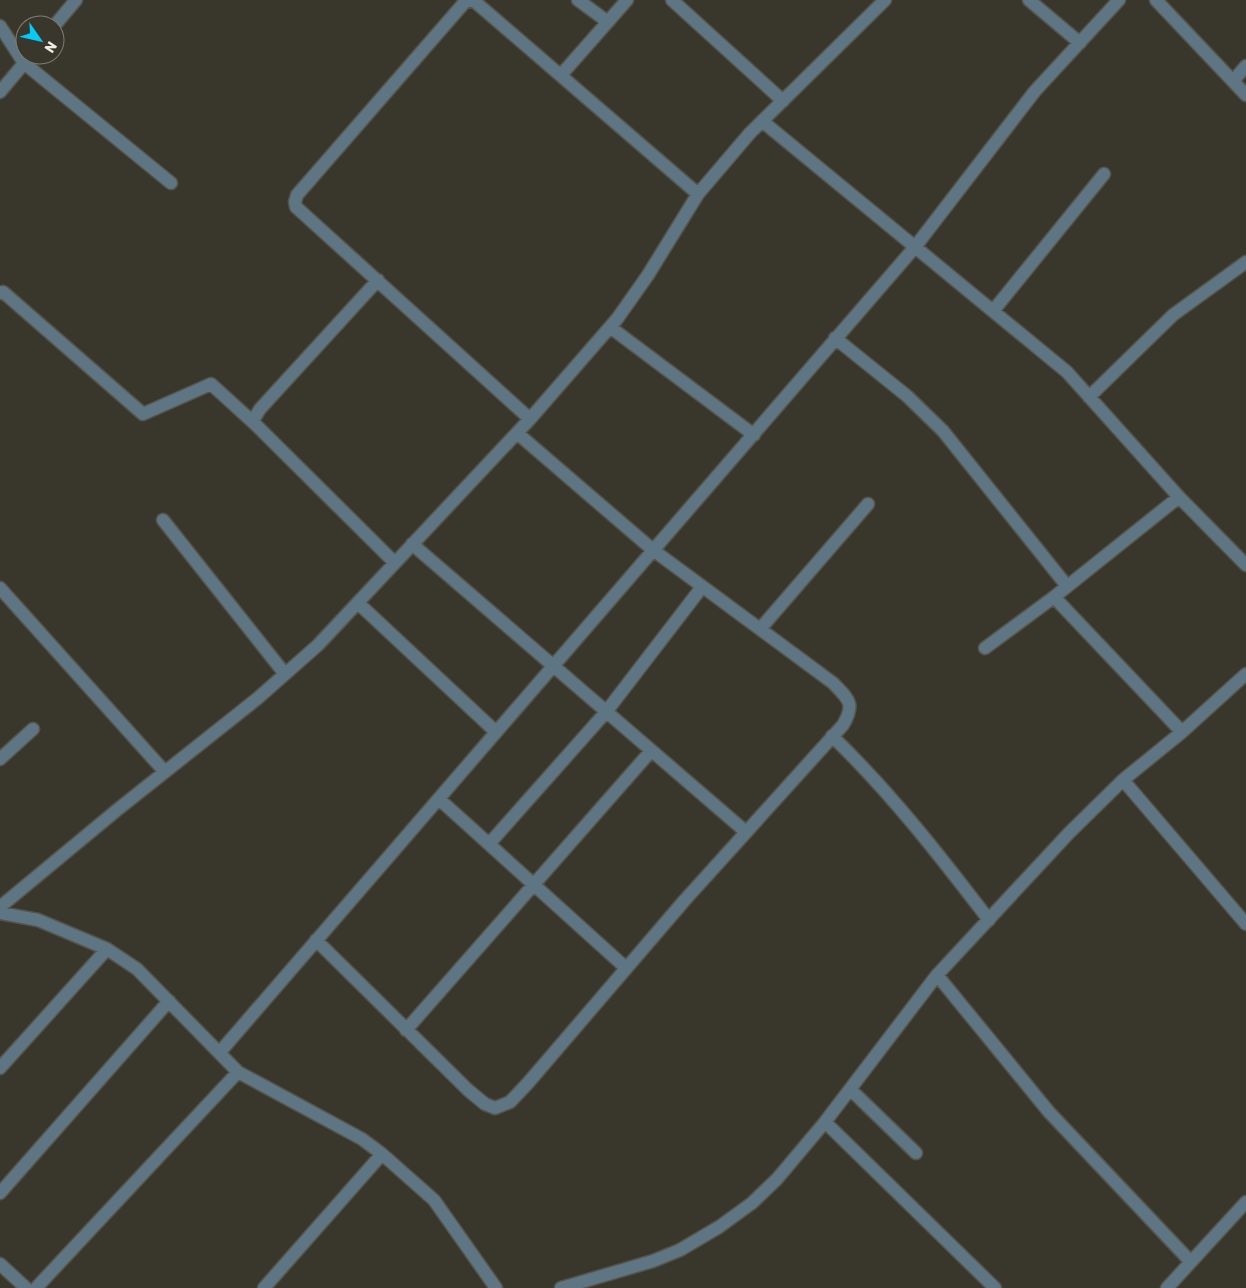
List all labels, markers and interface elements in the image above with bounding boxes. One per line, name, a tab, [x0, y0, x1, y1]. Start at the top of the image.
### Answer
north arrow	[15, 15, 65, 65]
text: N	[40, 38, 60, 56]

